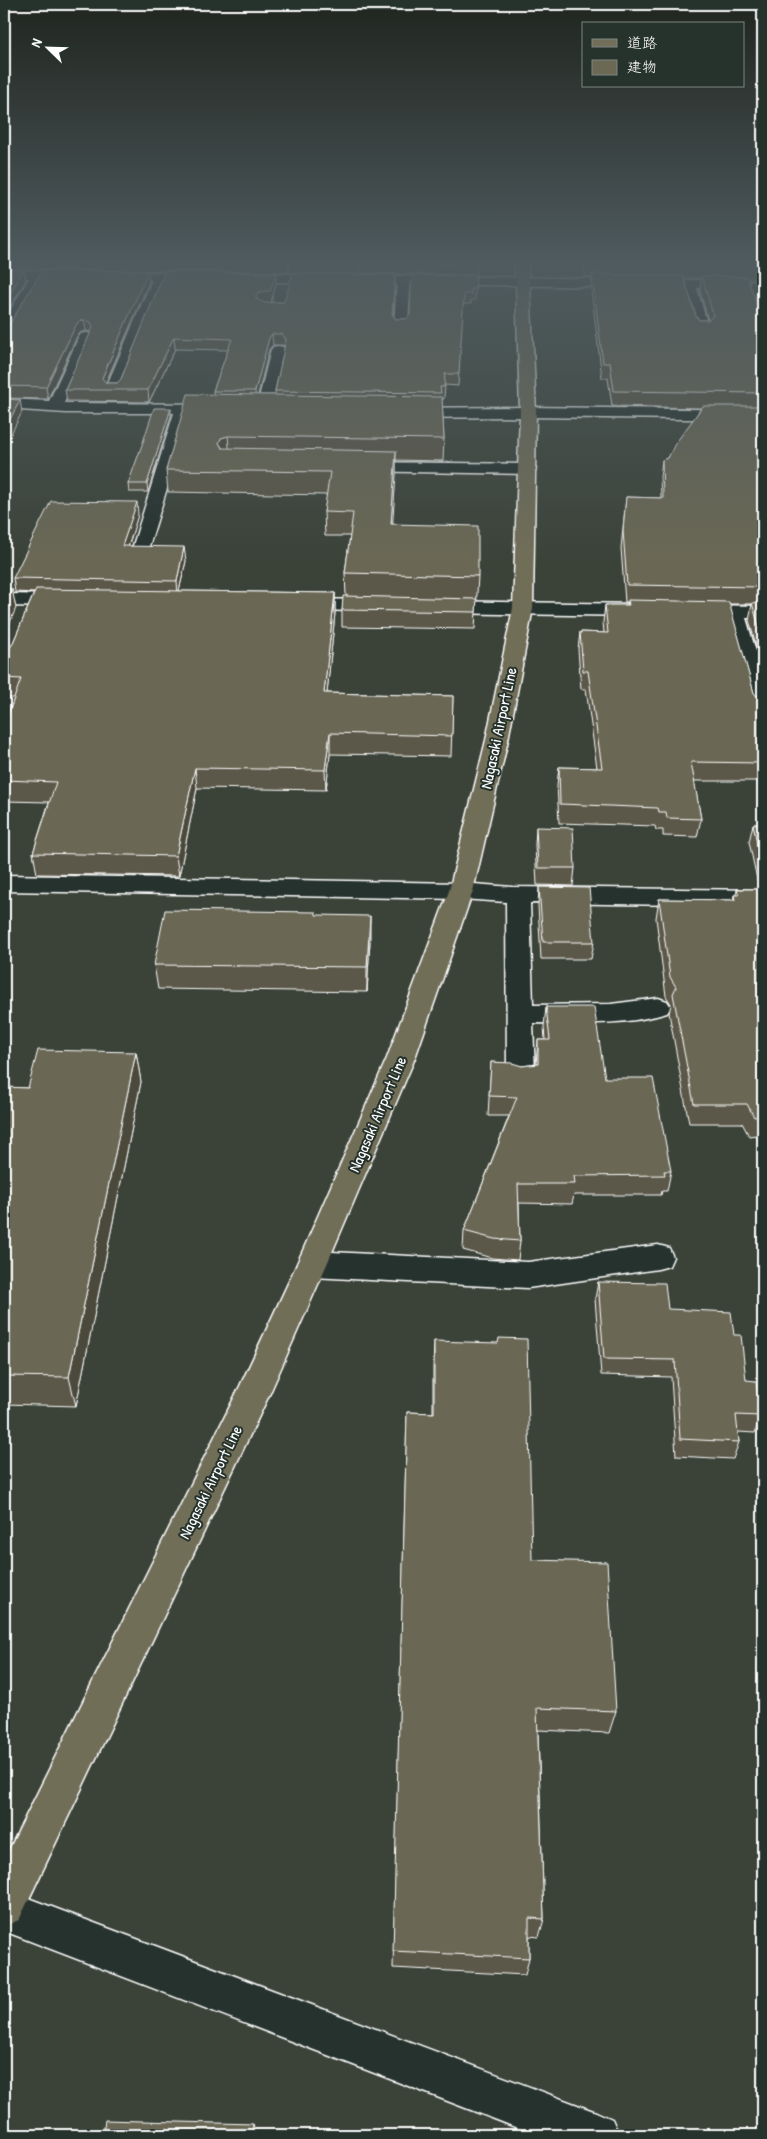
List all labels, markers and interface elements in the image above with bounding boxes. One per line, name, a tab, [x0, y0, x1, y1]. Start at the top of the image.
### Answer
north arrow	[22, 22, 72, 72]
legend	[582, 22, 744, 88]
text: 道路	[627, 32, 657, 53]
text: N	[25, 35, 46, 50]
text: 建物	[627, 56, 657, 77]
street label: Nagasaki Airport Line	[474, 665, 522, 791]
street label: Nagasaki Airport Line	[343, 1052, 412, 1175]
street label: Nagasaki Airport Line	[173, 1421, 247, 1542]

